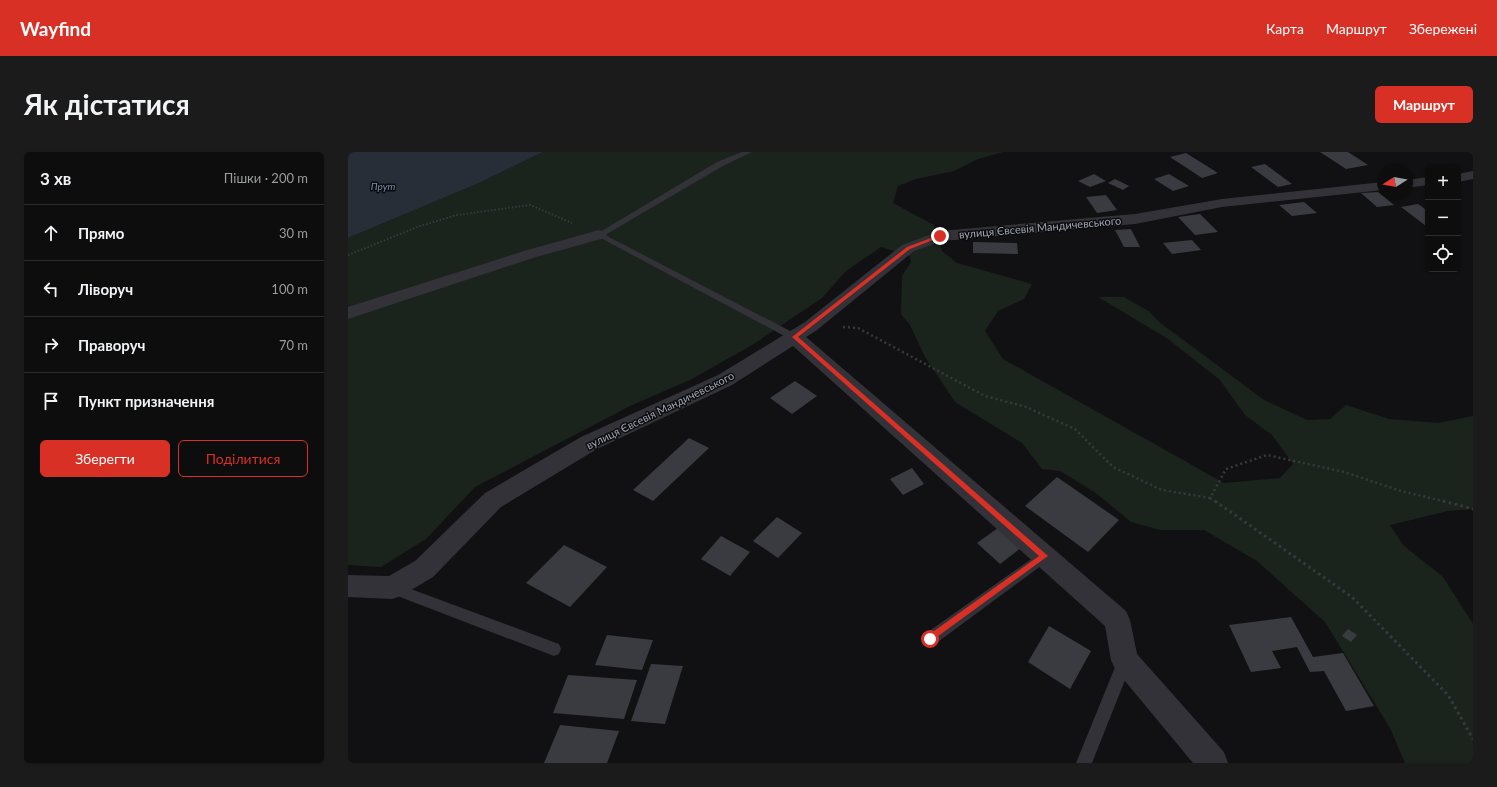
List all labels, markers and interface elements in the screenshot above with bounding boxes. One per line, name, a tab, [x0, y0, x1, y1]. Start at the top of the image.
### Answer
text: Wayfind	[20, 17, 91, 40]
text: Карта	[1266, 20, 1304, 37]
text: Маршрут	[1326, 20, 1387, 37]
text: Збережені	[1409, 20, 1477, 37]
button: Маршрут	[1375, 86, 1473, 123]
text: Як дістатися	[24, 87, 190, 121]
north arrow	[1377, 164, 1413, 200]
map controls	[1425, 164, 1461, 272]
button: +	[1425, 164, 1461, 200]
text: 3 хв	[40, 168, 71, 189]
text: Пішки · 200 m	[224, 170, 308, 186]
water label: Прут	[371, 180, 395, 192]
button: −	[1425, 200, 1461, 236]
street label: вулиця Євсевія Мандичевського	[958, 213, 1122, 241]
icon: ahead	[40, 222, 62, 244]
text: Прямо	[78, 224, 124, 242]
text: 30 m	[279, 225, 308, 241]
route end	[931, 227, 949, 245]
button: locate	[1425, 236, 1461, 272]
icon: left	[40, 278, 62, 300]
text: Ліворуч	[78, 280, 133, 298]
text: 100 m	[271, 281, 308, 297]
icon: right	[40, 334, 62, 356]
text: Праворуч	[78, 336, 145, 354]
text: 70 m	[279, 337, 308, 353]
street label: вулиця Євсевія Мандичевського	[584, 368, 736, 452]
icon: arrive	[40, 390, 62, 412]
text: Пункт призначення	[78, 392, 214, 410]
button: Зберегти	[40, 440, 170, 477]
button: Поділитися	[178, 440, 308, 477]
route start	[921, 630, 939, 648]

